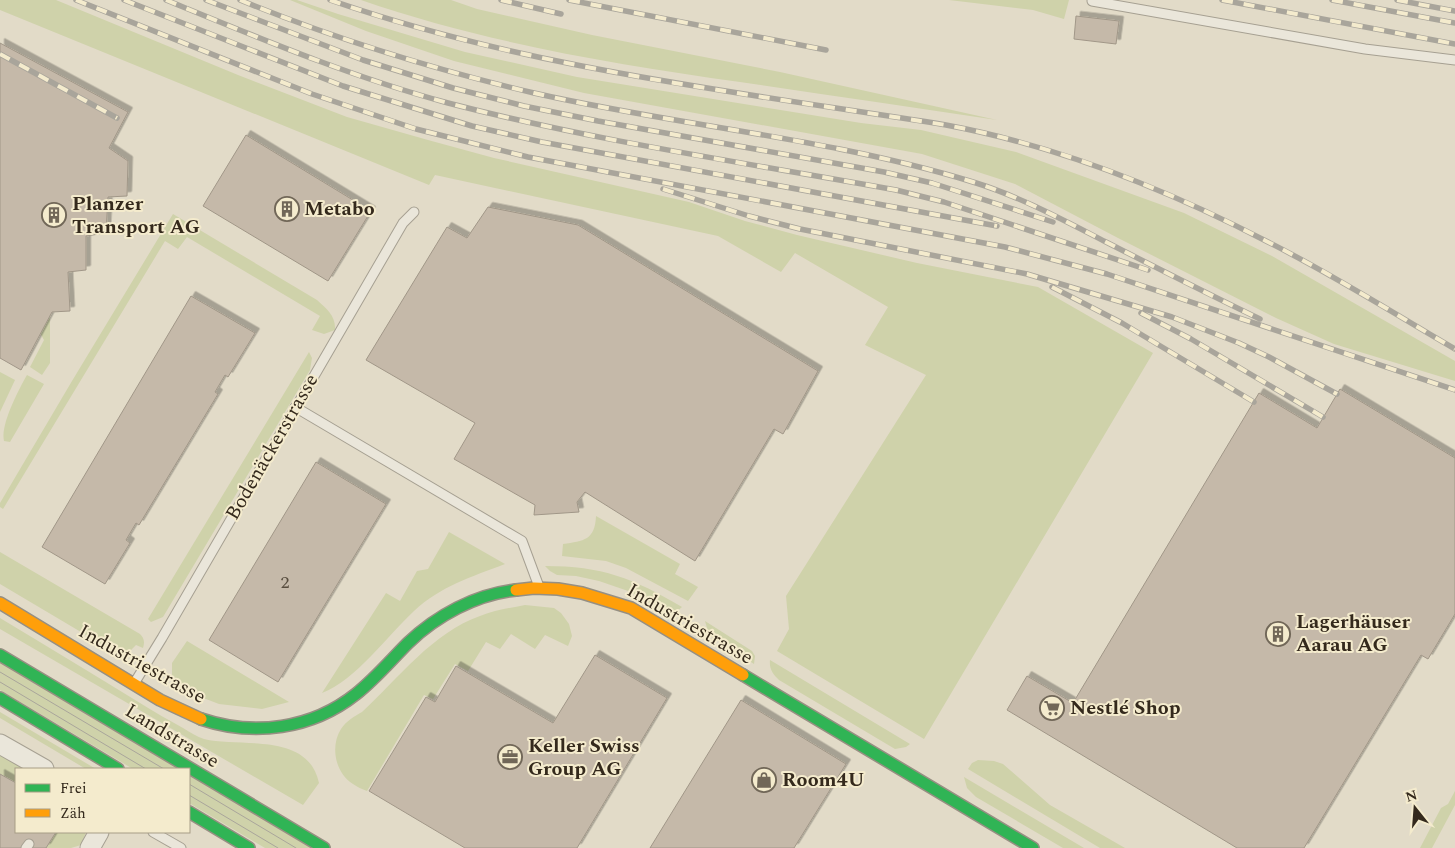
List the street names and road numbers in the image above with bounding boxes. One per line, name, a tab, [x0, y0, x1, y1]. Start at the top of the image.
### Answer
street label: Bodenäckerstrasse	[218, 368, 326, 526]
street label: Industriestrasse	[621, 576, 759, 672]
street label: Industriestrasse	[73, 616, 211, 712]
street label: Landstrasse	[119, 696, 225, 776]

